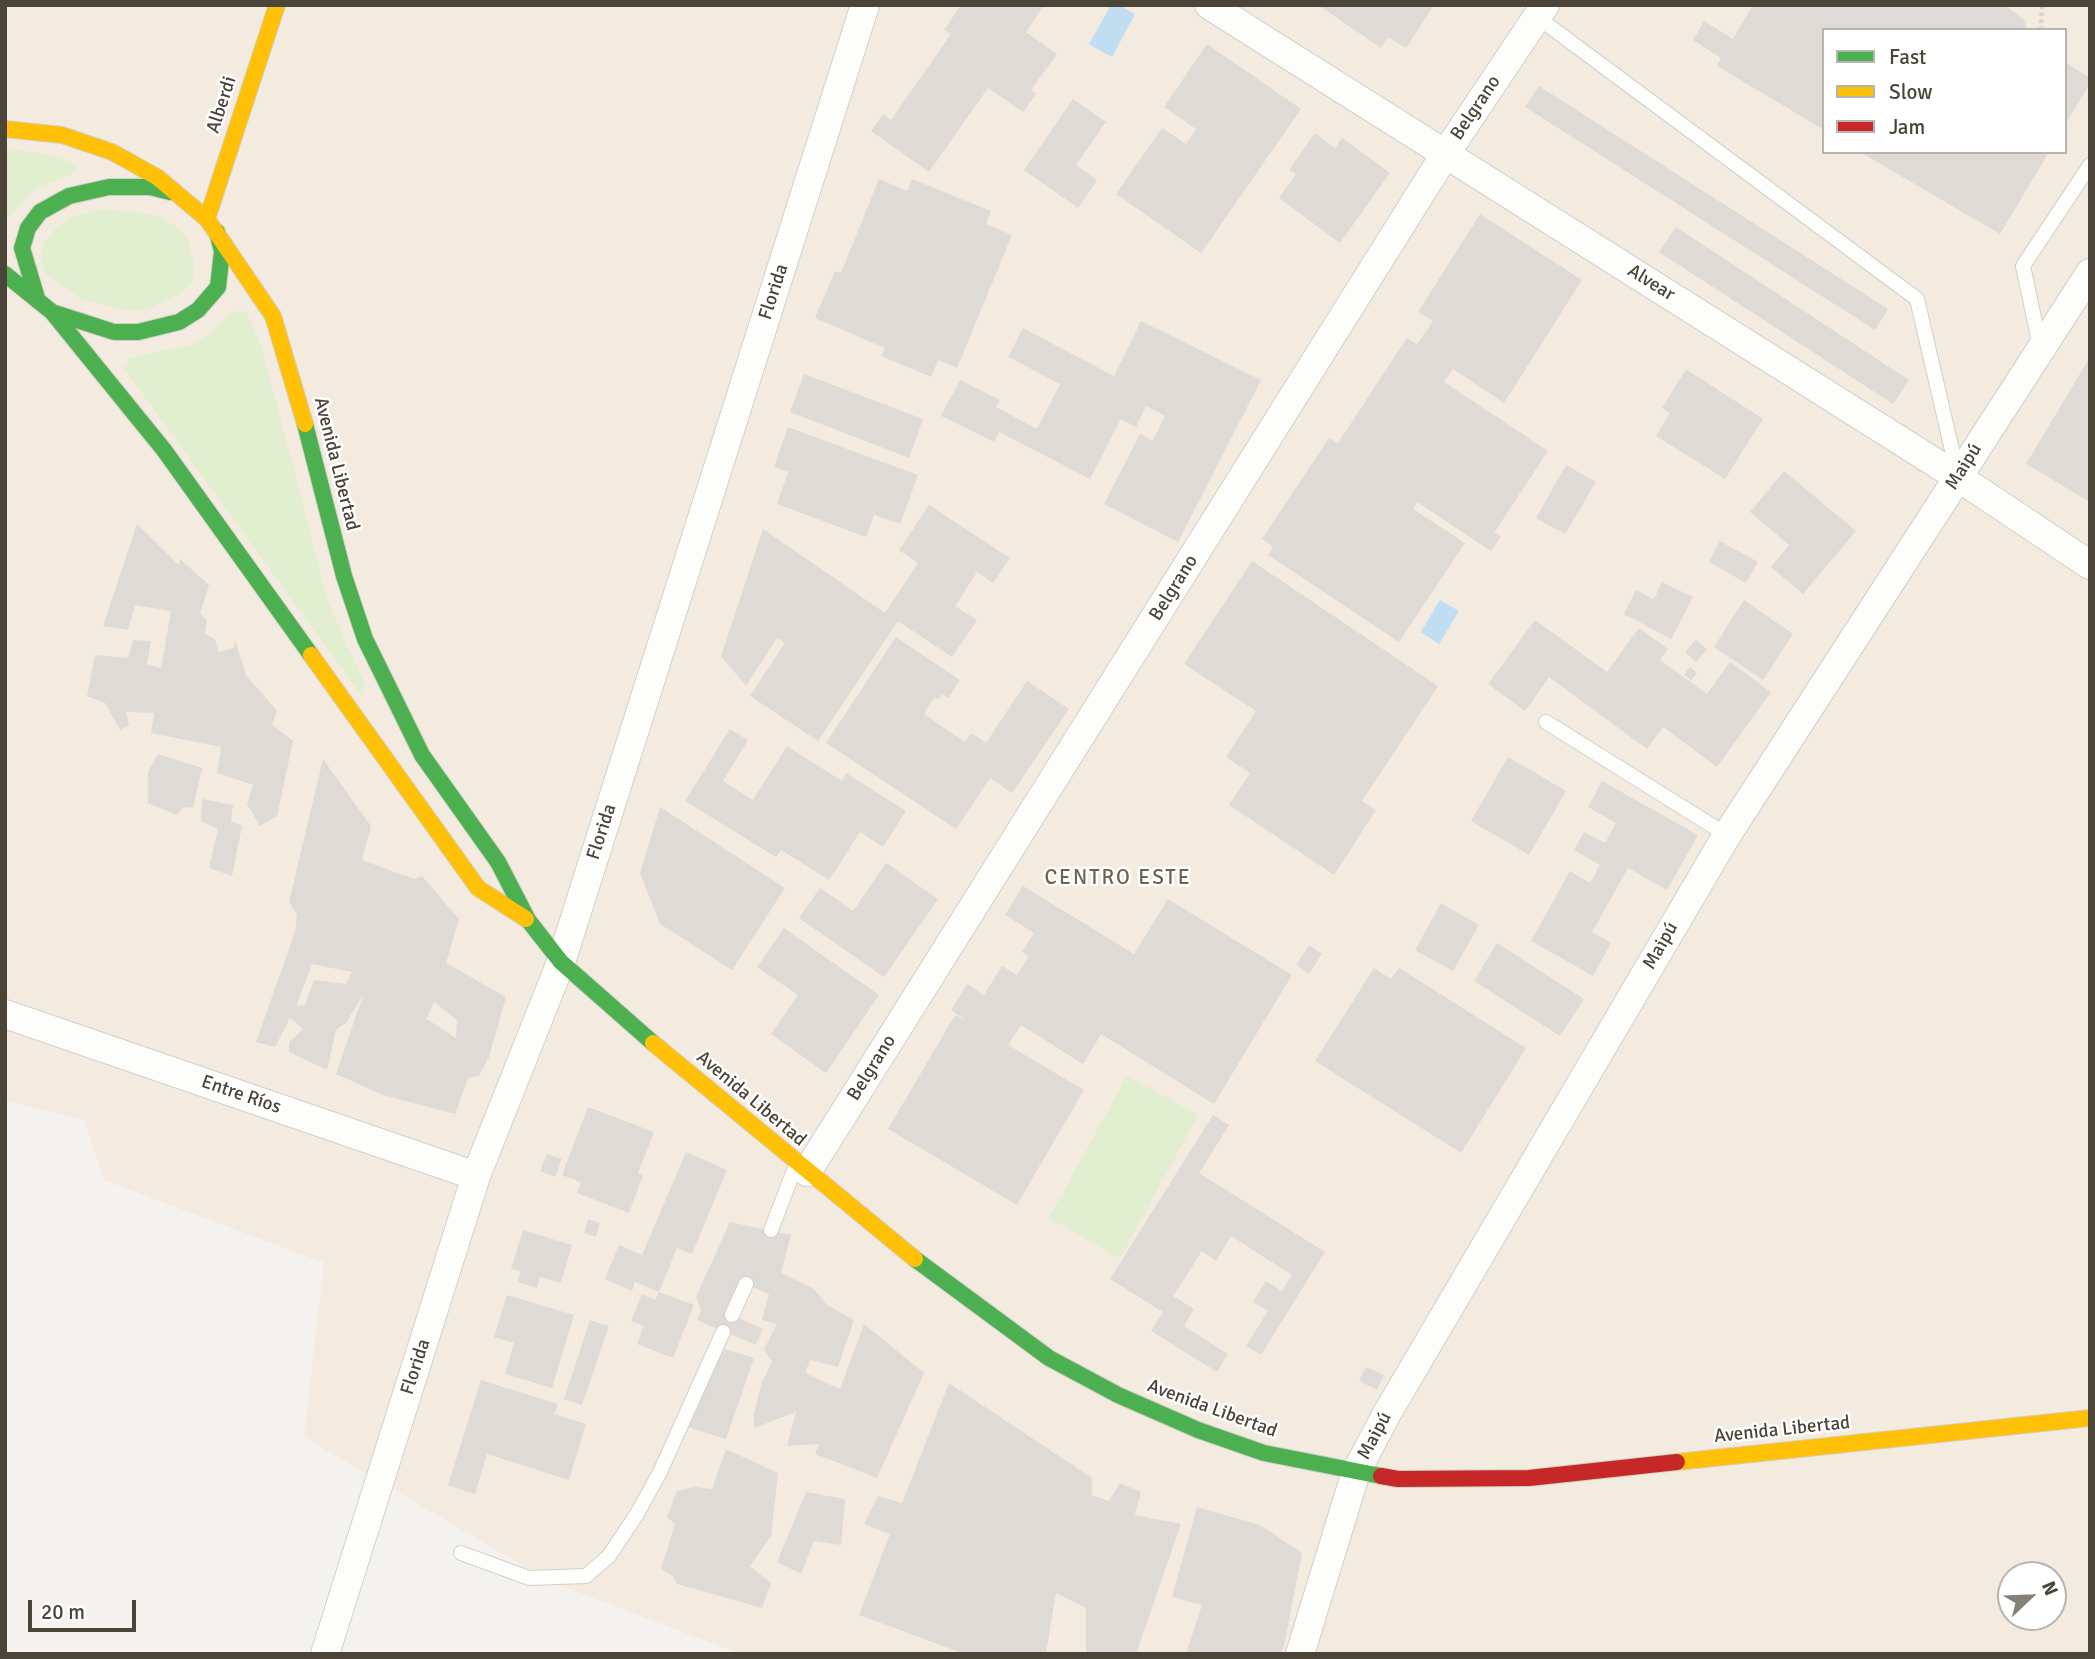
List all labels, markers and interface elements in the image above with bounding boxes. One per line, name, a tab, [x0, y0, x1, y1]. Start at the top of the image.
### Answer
legend	[1822, 28, 2067, 154]
text: Fast	[1889, 44, 1926, 70]
street label: Belgrano	[1446, 71, 1506, 145]
street label: Alberdi	[202, 74, 242, 136]
text: Slow	[1889, 79, 1933, 105]
text: Jam	[1889, 114, 1925, 140]
street label: Alvear	[1623, 260, 1679, 306]
street label: Florida	[754, 261, 794, 323]
street label: Avenida Libertad	[308, 395, 364, 533]
street label: Maipú	[1941, 439, 1987, 495]
street label: Belgrano	[1145, 551, 1203, 625]
street label: Florida	[582, 801, 622, 863]
district label: CENTRO ESTE	[1046, 865, 1190, 891]
street label: Maipú	[1638, 918, 1684, 974]
street label: Belgrano	[843, 1031, 901, 1105]
street label: Avenida Libertad	[691, 1046, 811, 1152]
street label: Entre Ríos	[198, 1071, 284, 1119]
street label: Florida	[396, 1336, 436, 1398]
street label: Avenida Libertad	[1144, 1375, 1280, 1443]
street label: Maipú	[1353, 1408, 1397, 1464]
street label: Avenida Libertad	[1713, 1412, 1851, 1448]
north arrow	[1997, 1561, 2067, 1631]
text: N	[2036, 1578, 2063, 1599]
scale bar	[32, 1586, 140, 1630]
text: 20 m	[41, 1599, 85, 1625]

